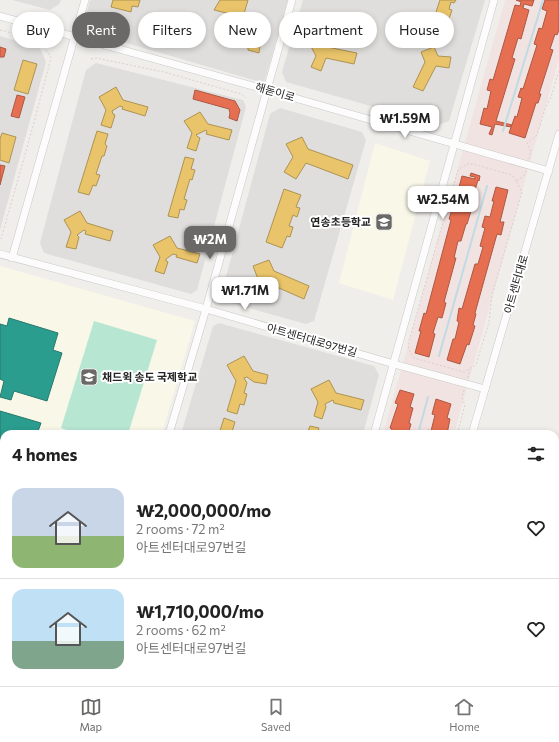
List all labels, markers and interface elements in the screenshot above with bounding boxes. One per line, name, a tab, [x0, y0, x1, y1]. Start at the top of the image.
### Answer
chip: Buy	[12, 12, 64, 48]
chip: Rent	[72, 12, 130, 48]
chip: Filters	[138, 12, 206, 48]
chip: New	[214, 12, 271, 48]
chip: Apartment	[279, 12, 377, 48]
chip: House	[385, 12, 454, 48]
street label: 해돋이로	[254, 80, 296, 103]
pin: ₩1.59M	[372, 105, 438, 139]
text: ₩1.59M	[379, 110, 431, 126]
pin: ₩2.54M	[410, 186, 476, 220]
text: ₩2.54M	[417, 191, 469, 207]
school or university icon: 연송초등학교	[374, 212, 394, 232]
place label: 연송초등학교	[310, 215, 371, 228]
pin: ₩2M	[191, 226, 229, 260]
text: ₩2M	[193, 231, 227, 247]
street label: 아트센터대로	[501, 253, 530, 315]
pin: ₩1.71M	[212, 277, 278, 311]
text: ₩1.71M	[221, 282, 269, 298]
street label: 아트센터대로97번길	[265, 320, 359, 359]
school or university icon: 채드윅 송도 국제학교	[79, 367, 99, 387]
place label: 채드윅 송도 국제학교	[102, 370, 197, 383]
icon: filters	[525, 443, 547, 465]
text: 4 homes	[12, 444, 77, 465]
text: ₩2,000,000/mo	[136, 500, 271, 521]
icon: home	[44, 504, 92, 552]
icon: heart	[525, 517, 547, 539]
text: 2 rooms · 72 m²	[136, 521, 225, 537]
text: 아트센터대로97번길	[136, 539, 246, 555]
text: ₩1,710,000/mo	[136, 601, 264, 622]
icon: home	[44, 605, 92, 653]
icon: heart	[525, 618, 547, 640]
text: 2 rooms · 62 m²	[136, 622, 226, 638]
text: 아트센터대로97번길	[136, 640, 246, 656]
tab: Map	[79, 696, 102, 733]
tab: Saved	[261, 696, 291, 733]
tab: Home	[449, 696, 480, 733]

